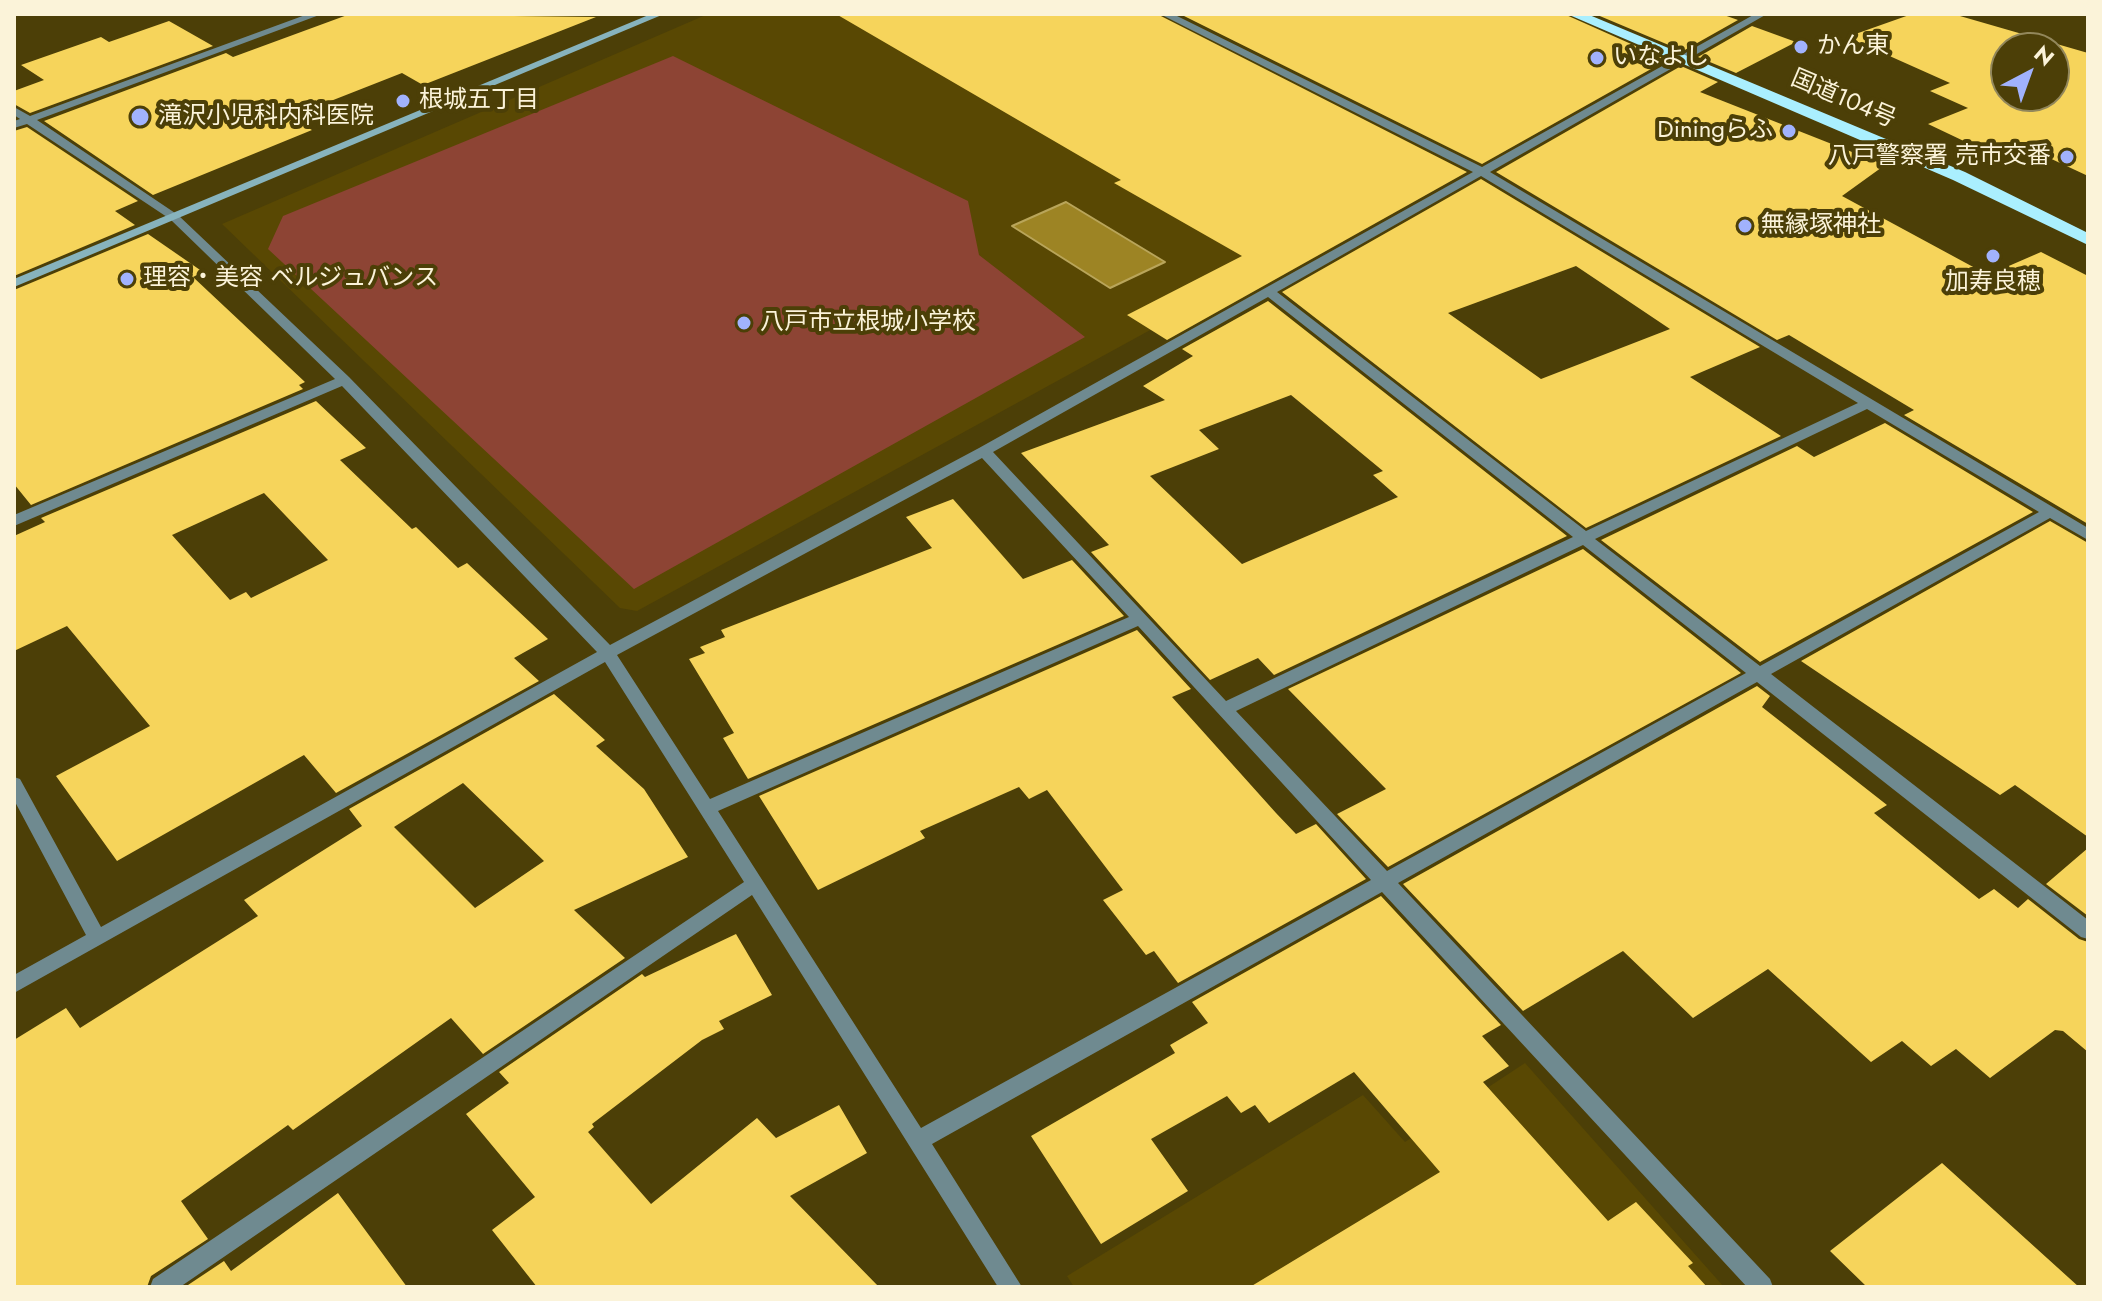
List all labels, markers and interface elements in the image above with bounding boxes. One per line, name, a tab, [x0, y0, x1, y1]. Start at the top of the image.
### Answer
north arrow	[1990, 32, 2070, 112]
place label: かん東	[1817, 33, 1889, 61]
marker: かん東	[1792, 38, 1810, 56]
text: N	[2027, 38, 2062, 73]
place label: いなよし	[1613, 44, 1709, 72]
marker: いなよし	[1588, 49, 1606, 67]
street label: 国道104号	[1786, 65, 1900, 135]
place label: 根城五丁目	[419, 87, 539, 115]
marker: 根城五丁目	[394, 92, 412, 110]
place label: 滝沢小児科内科医院	[158, 103, 374, 131]
marker: 滝沢小児科内科医院	[129, 106, 151, 128]
place label: Diningらふ	[1657, 117, 1773, 145]
marker: Diningらふ	[1780, 122, 1798, 140]
place label: 八戸警察署 売市交番	[1828, 143, 2051, 171]
marker: 八戸警察署 売市交番	[2058, 148, 2076, 166]
place label: 無縁塚神社	[1761, 212, 1881, 240]
marker: 無縁塚神社	[1736, 217, 1754, 235]
marker: 加寿良穂	[1984, 247, 2002, 265]
place label: 理容・美容 ベルジュバンス	[143, 265, 438, 293]
place label: 加寿良穂	[1945, 269, 2041, 297]
marker: 理容・美容 ベルジュバンス	[118, 270, 136, 288]
place label: 八戸市立根城小学校	[760, 309, 976, 337]
marker: 八戸市立根城小学校	[735, 314, 753, 332]

